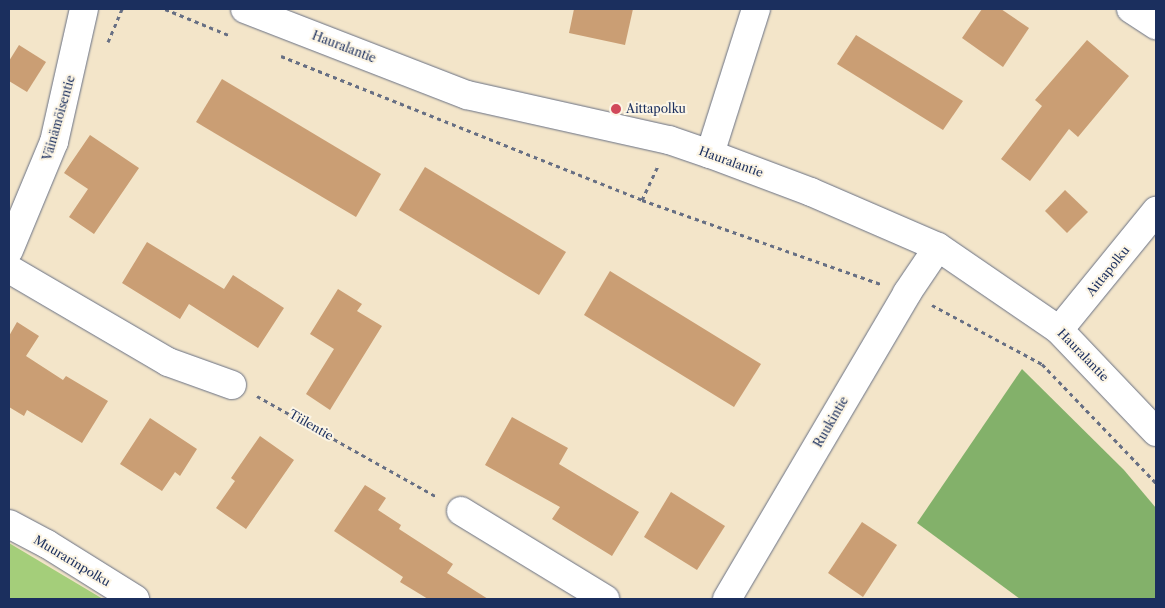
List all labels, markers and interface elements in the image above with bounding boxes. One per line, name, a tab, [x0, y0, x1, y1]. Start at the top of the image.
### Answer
street label: Hauralantie	[310, 28, 378, 66]
street label: Väinämöisentie	[40, 74, 78, 162]
place label: Aittapolku	[626, 102, 686, 116]
marker: Aittapolku	[610, 103, 622, 115]
street label: Hauralantie	[697, 144, 765, 180]
street label: Aittapolku	[1084, 243, 1132, 299]
street label: Hauralantie	[1054, 326, 1112, 384]
street label: Ruukintie	[811, 394, 851, 450]
street label: Tiilentie	[286, 407, 336, 443]
street label: Muurarinpolku	[31, 532, 113, 590]

